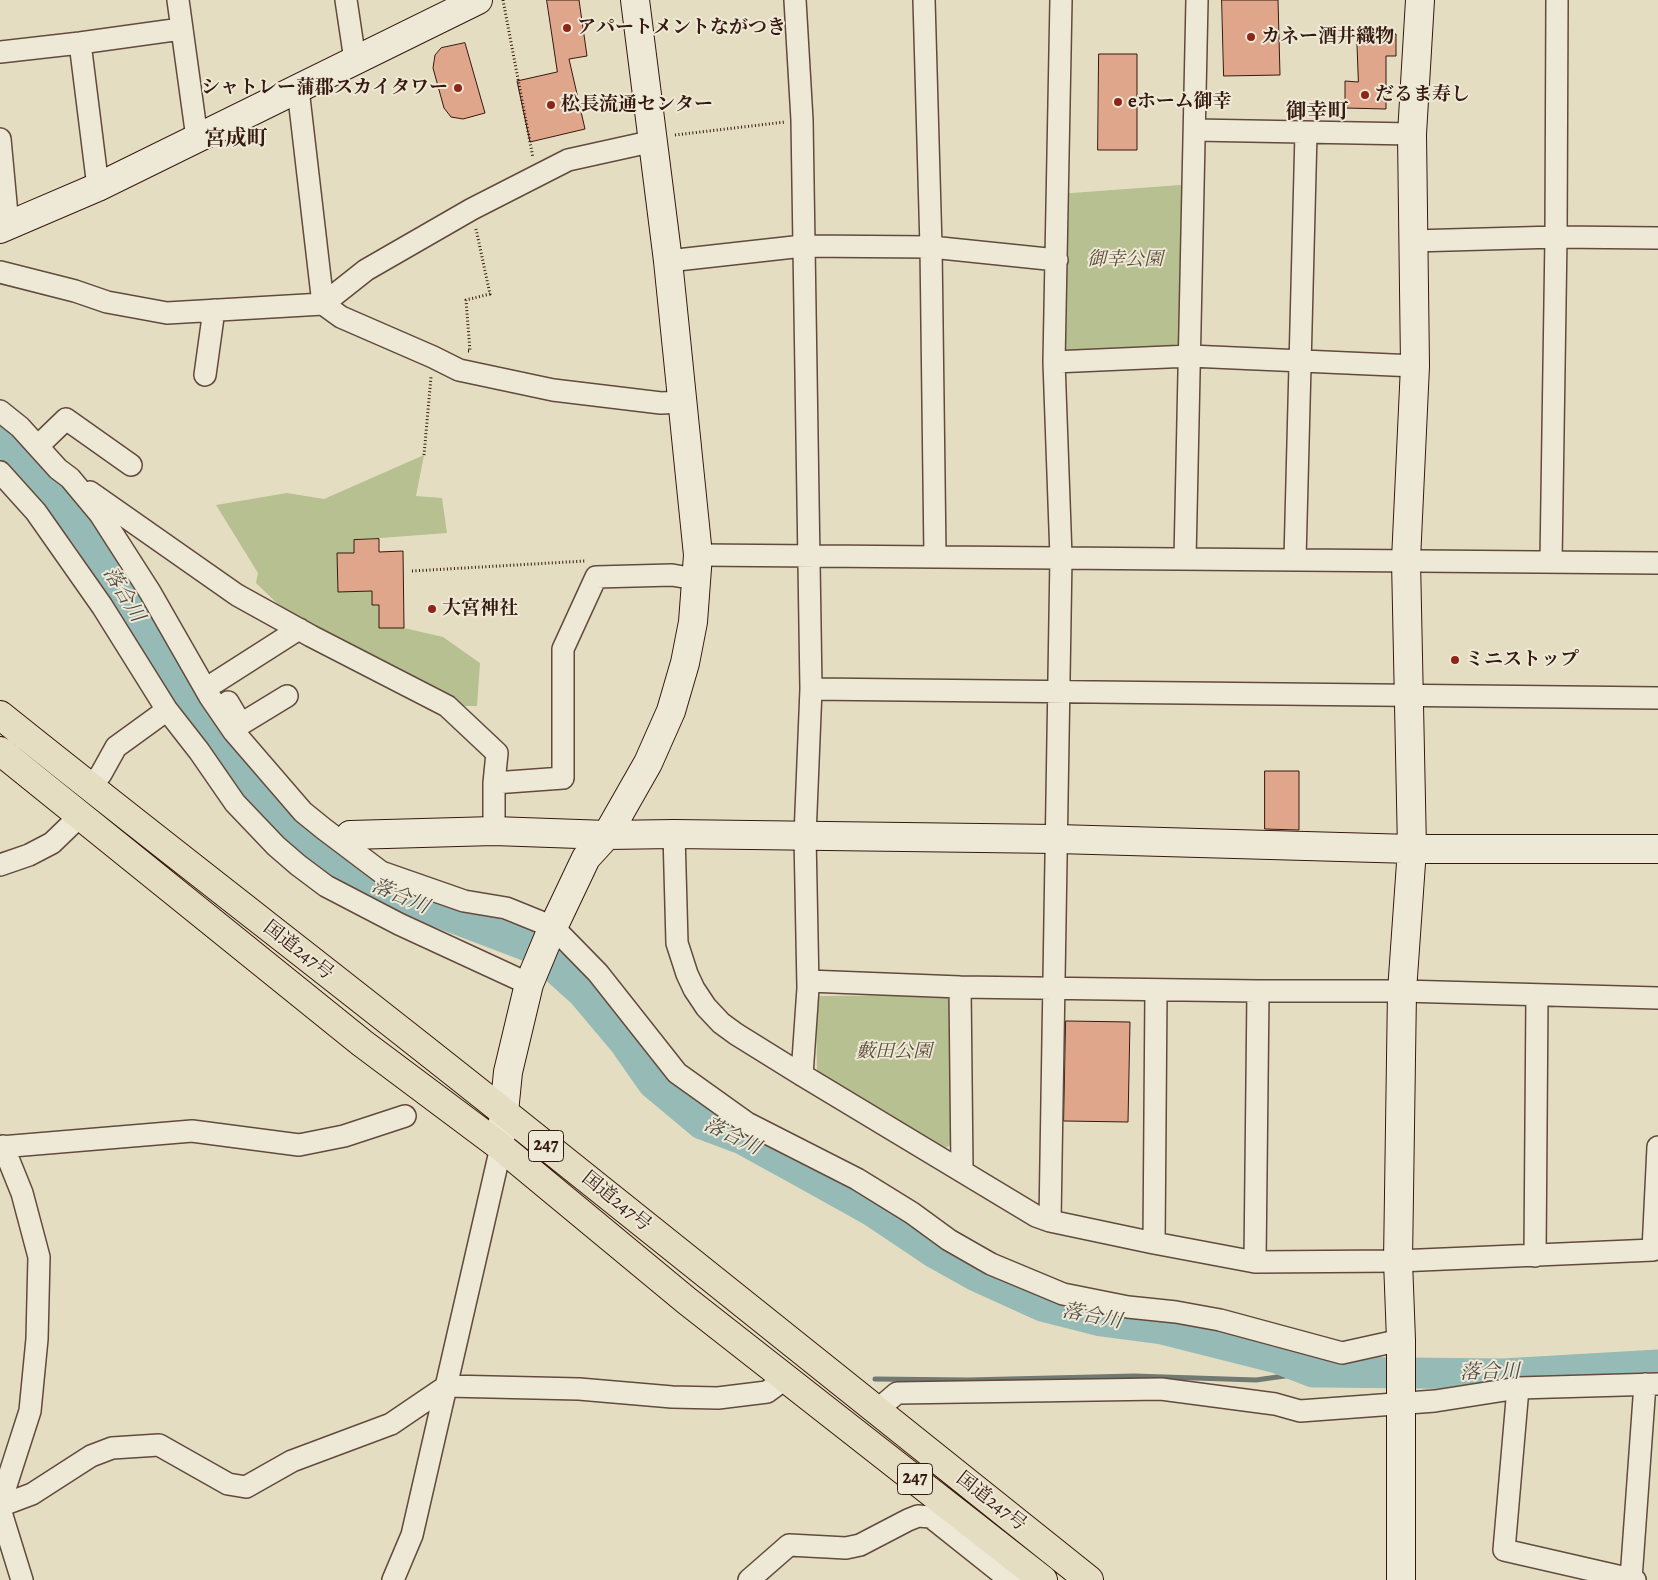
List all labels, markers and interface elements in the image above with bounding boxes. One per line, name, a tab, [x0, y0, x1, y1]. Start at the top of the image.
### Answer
place label: アパートメントながつき	[577, 17, 786, 39]
marker: アパートメントながつき	[561, 22, 573, 34]
place label: カネー酒井織物	[1261, 26, 1394, 48]
marker: カネー酒井織物	[1245, 31, 1257, 43]
place label: シャトレー蒲郡スカイタワー	[201, 77, 448, 99]
marker: シャトレー蒲郡スカイタワー	[452, 82, 464, 94]
place label: だるま寿し	[1375, 84, 1470, 106]
marker: だるま寿し	[1359, 89, 1371, 101]
place label: eホーム御幸	[1128, 91, 1232, 113]
place label: 松長流通センター	[561, 94, 713, 116]
marker: eホーム御幸	[1112, 96, 1124, 108]
marker: 松長流通センター	[545, 99, 557, 111]
district label: 御幸町	[1286, 100, 1348, 126]
district label: 宮成町	[205, 127, 267, 153]
park label: 御幸公園	[1087, 249, 1163, 271]
water label: 落合川	[97, 563, 149, 627]
place label: 大宮神社	[442, 598, 518, 620]
marker: 大宮神社	[426, 603, 438, 615]
place label: ミニストップ	[1465, 649, 1579, 671]
marker: ミニストップ	[1449, 654, 1461, 666]
water label: 落合川	[368, 874, 432, 920]
street label: 国道247号	[258, 917, 338, 985]
park label: 藪田公園	[856, 1041, 932, 1063]
water label: 落合川	[700, 1113, 764, 1161]
road number: 247	[528, 1130, 564, 1162]
street label: 国道247号	[577, 1167, 655, 1237]
water label: 落合川	[1060, 1299, 1124, 1335]
water label: 落合川	[1460, 1360, 1520, 1386]
road number: 247	[898, 1464, 932, 1495]
street label: 国道247号	[951, 1468, 1031, 1536]

